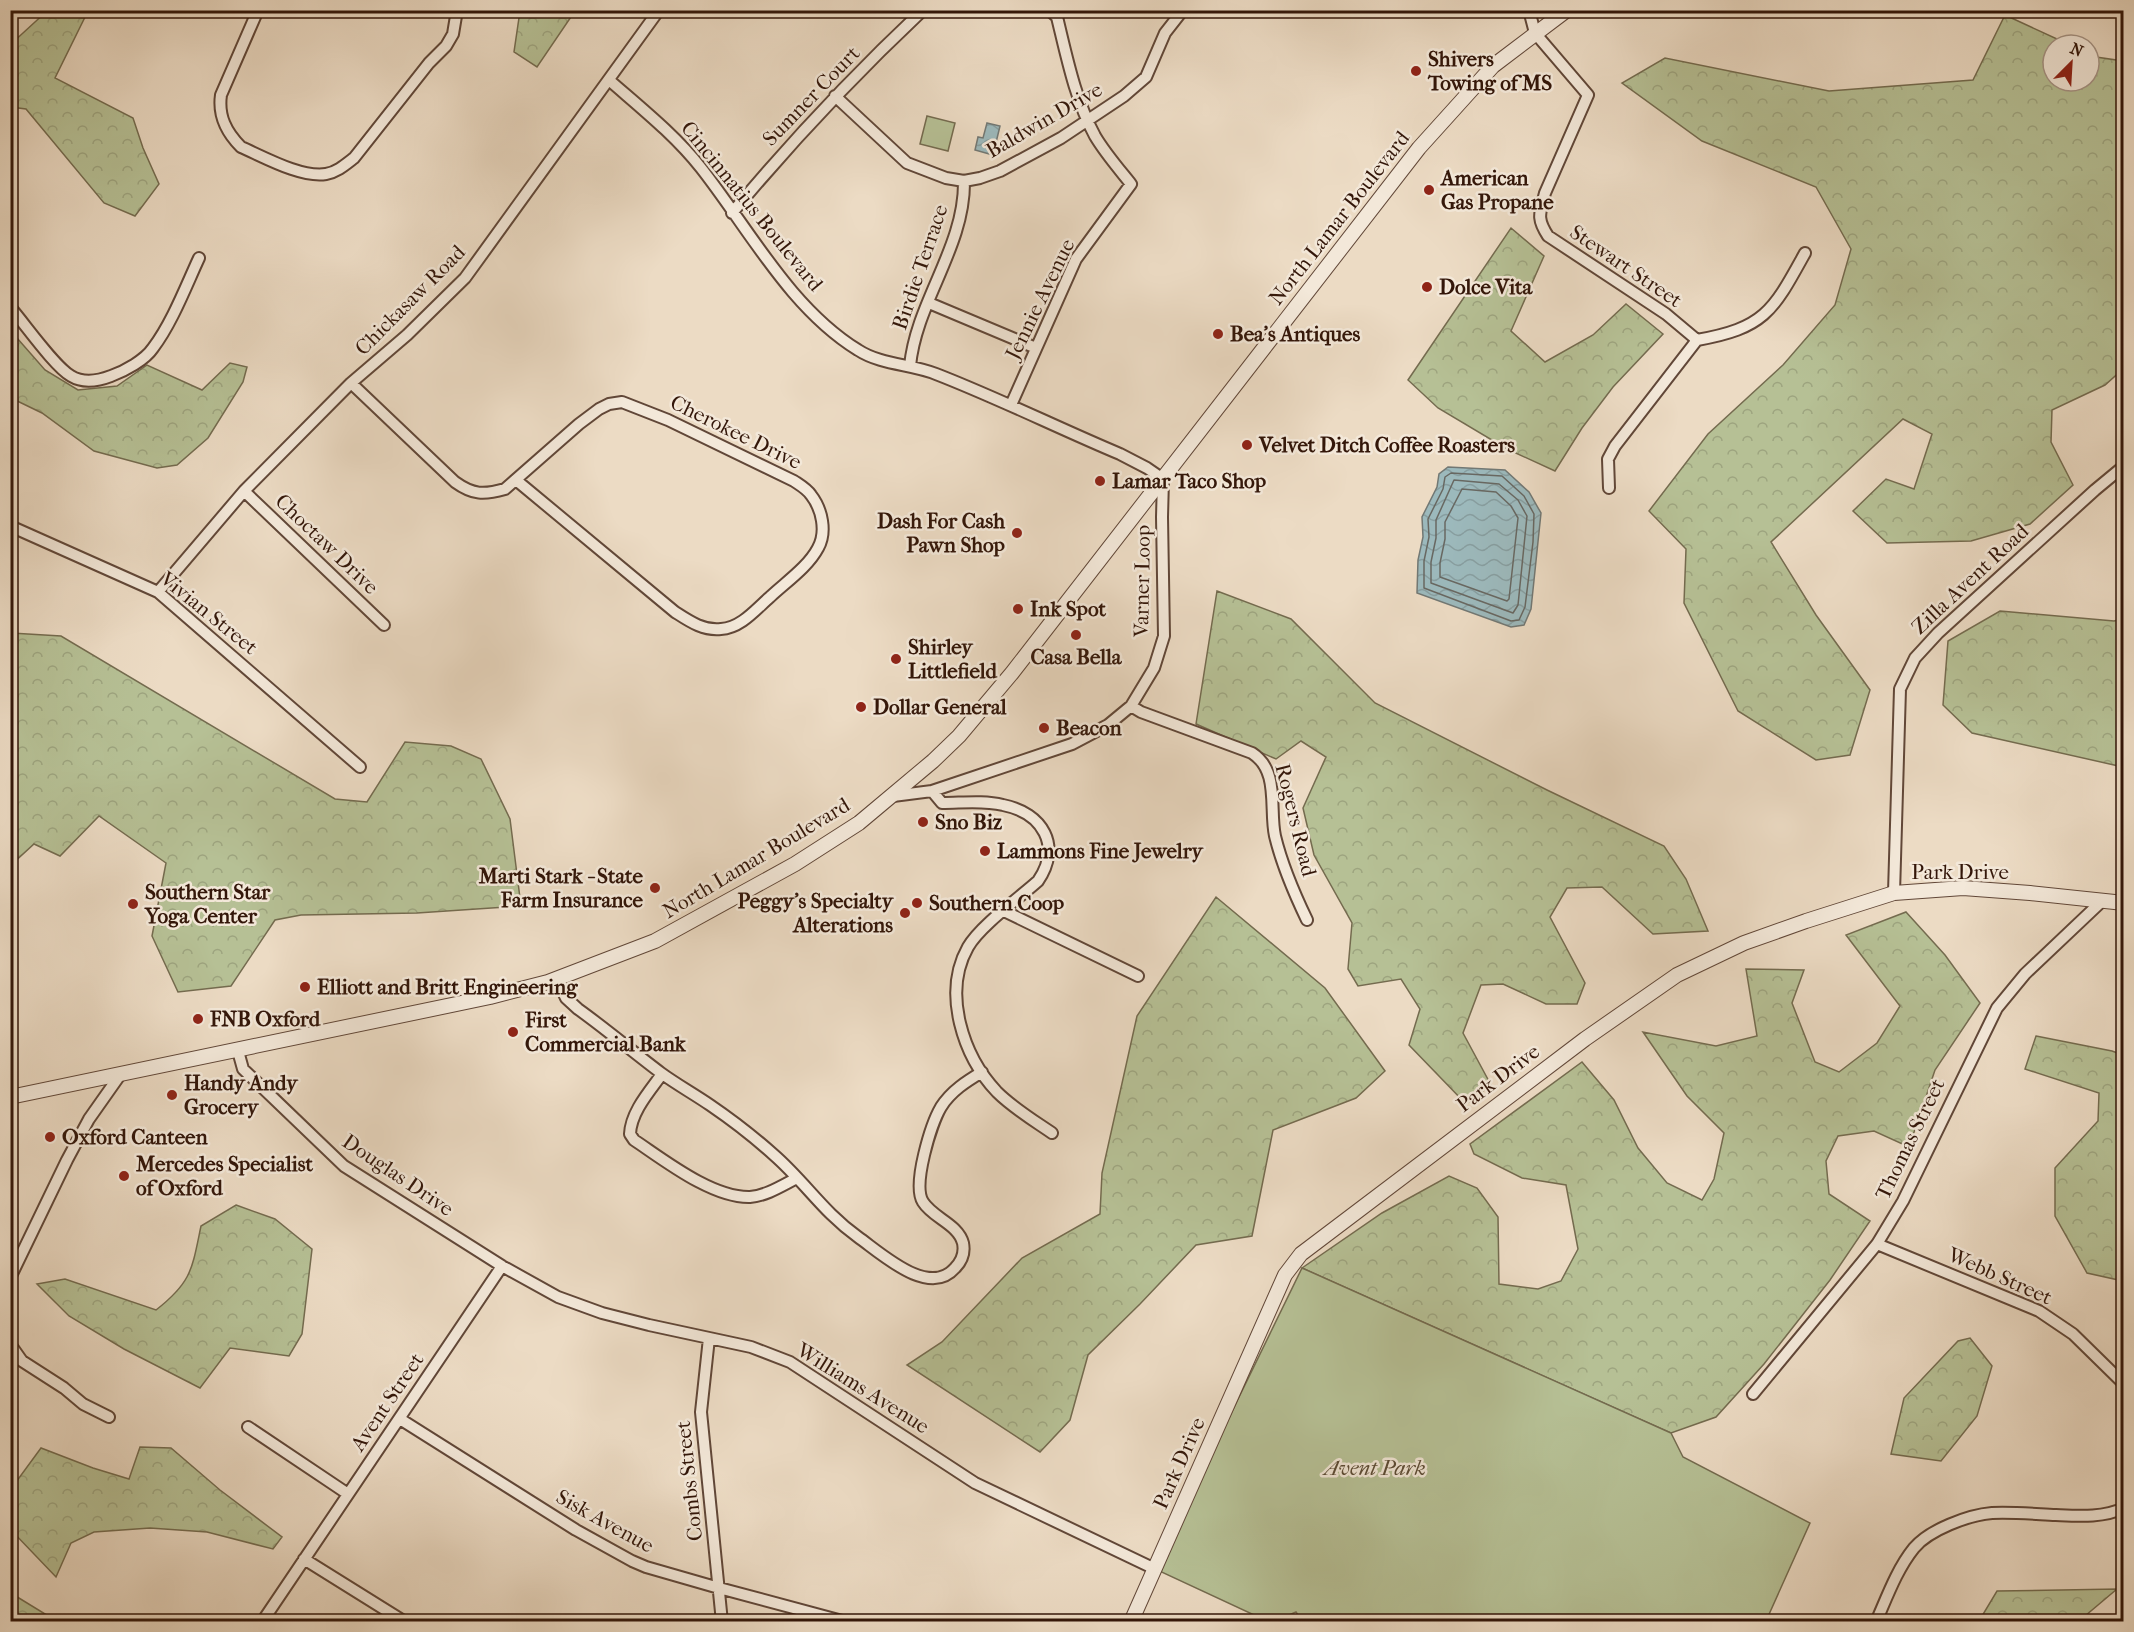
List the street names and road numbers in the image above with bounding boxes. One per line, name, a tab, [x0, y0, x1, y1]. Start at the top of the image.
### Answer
street label: Sumner Court	[758, 41, 865, 151]
street label: Baldwin Drive	[982, 77, 1106, 163]
street label: Cincinnatius Boulevard	[676, 116, 828, 296]
street label: North Lamar Boulevard	[1264, 126, 1415, 310]
street label: Birdie Terrace	[887, 201, 953, 333]
street label: Stewart Street	[1565, 220, 1687, 313]
street label: Jennie Avenue	[1000, 235, 1079, 365]
street label: Chickasaw Road	[350, 240, 470, 360]
street label: Cherokee Drive	[667, 390, 805, 474]
street label: Choctaw Drive	[270, 489, 384, 599]
street label: Zilla Avent Road	[1907, 518, 2034, 639]
street label: Varner Loop	[1129, 525, 1155, 638]
street label: Vivian Street	[155, 566, 263, 660]
street label: Rogers Road	[1270, 761, 1322, 879]
street label: North Lamar Boulevard	[658, 792, 854, 923]
street label: Park Drive	[1911, 860, 2009, 884]
street label: Park Drive	[1452, 1039, 1544, 1117]
street label: Thomas Street	[1870, 1074, 1950, 1203]
street label: Douglas Drive	[338, 1129, 458, 1221]
street label: Webb Street	[1943, 1242, 2056, 1310]
street label: Williams Avenue	[791, 1337, 934, 1438]
street label: Avent Street	[345, 1348, 429, 1456]
street label: Park Drive	[1148, 1414, 1210, 1512]
street label: Combs Street	[671, 1419, 707, 1542]
street label: Sisk Avenue	[552, 1484, 658, 1558]

